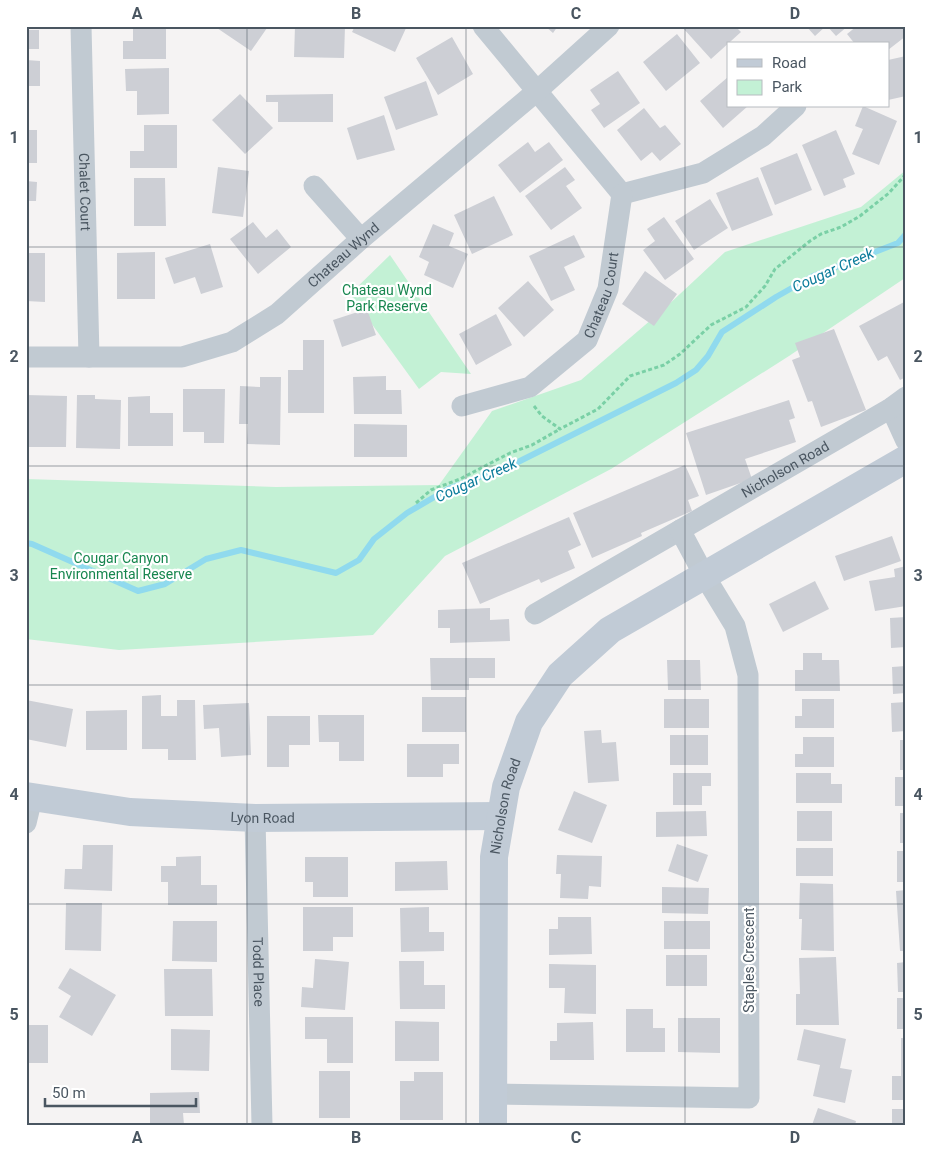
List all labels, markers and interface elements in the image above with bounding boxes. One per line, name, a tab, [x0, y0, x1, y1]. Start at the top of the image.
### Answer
text: A	[132, 4, 143, 23]
text: B	[351, 4, 361, 23]
text: C	[571, 4, 581, 23]
text: D	[790, 4, 800, 23]
legend	[727, 42, 890, 108]
text: Road	[772, 54, 806, 72]
text: Park	[772, 78, 803, 96]
text: 1	[9, 128, 19, 147]
text: 1	[913, 128, 923, 147]
street label: Chalet Court	[76, 153, 94, 231]
street label: Chateau Wynd	[304, 219, 382, 291]
water label: Cougar Creek	[789, 244, 877, 296]
street label: Chateau Court	[581, 251, 621, 341]
park label: Chateau Wynd Park Reserve	[342, 282, 432, 314]
text: 2	[9, 347, 19, 366]
text: 2	[913, 347, 923, 366]
street label: Nicholson Road	[739, 438, 832, 501]
water label: Cougar Creek	[432, 454, 520, 506]
park label: Cougar Canyon Environmental Reserve	[50, 550, 192, 582]
text: 3	[9, 566, 19, 585]
text: 3	[913, 566, 923, 585]
street label: Nicholson Road	[487, 756, 524, 856]
text: 4	[9, 785, 19, 804]
text: 4	[913, 785, 923, 804]
street label: Lyon Road	[230, 809, 295, 826]
street label: Staples Crescent	[741, 907, 757, 1013]
street label: Todd Place	[250, 937, 267, 1007]
text: 5	[9, 1005, 19, 1024]
text: 5	[913, 1005, 923, 1024]
scale bar	[45, 1076, 196, 1108]
text: 50 m	[52, 1084, 86, 1102]
text: A	[132, 1128, 143, 1147]
text: B	[351, 1128, 361, 1147]
text: C	[571, 1128, 581, 1147]
text: D	[790, 1128, 800, 1147]

